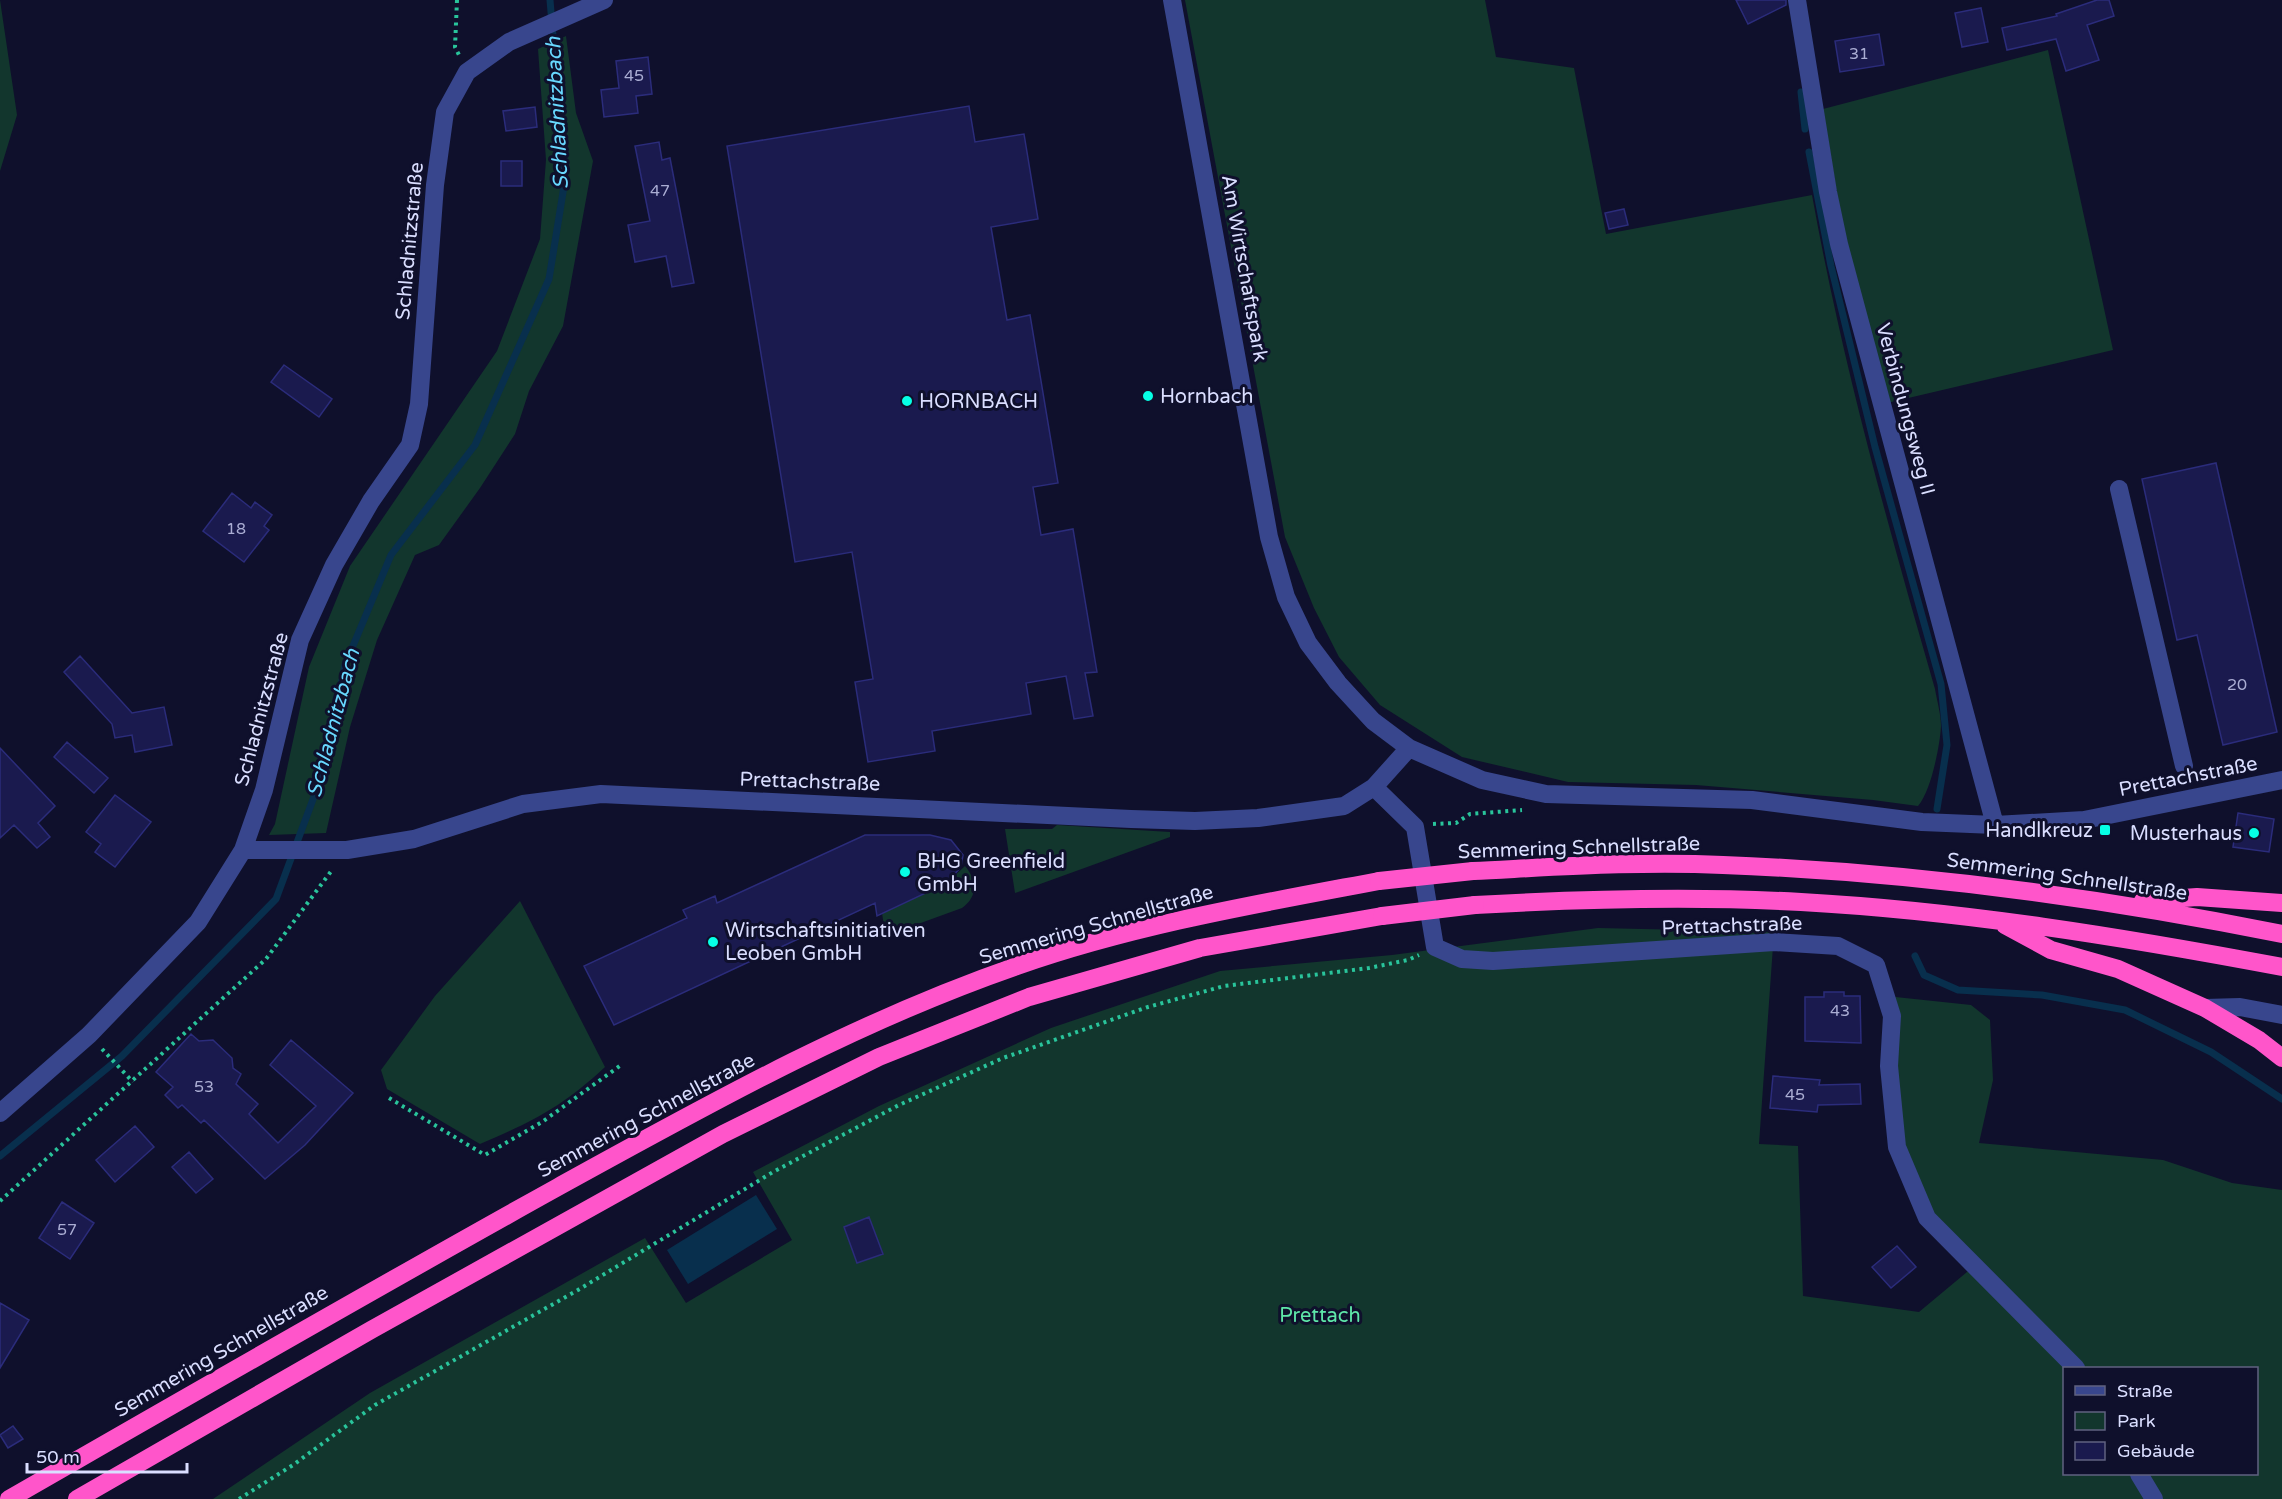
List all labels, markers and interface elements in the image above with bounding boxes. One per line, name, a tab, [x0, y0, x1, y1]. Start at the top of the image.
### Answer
water label: Schladnitzbach	[541, 35, 574, 190]
house number: 31	[1849, 44, 1869, 64]
house number: 45	[624, 66, 644, 86]
street label: Schladnitzstraße	[391, 161, 429, 321]
street label: Am Wirtschaftspark	[1216, 173, 1272, 364]
house number: 47	[650, 181, 670, 201]
street label: Verbindungsweg II	[1871, 321, 1940, 498]
place label: Hornbach	[1160, 385, 1254, 409]
marker: Hornbach	[1141, 389, 1155, 403]
place label: HORNBACH	[919, 390, 1038, 414]
marker: HORNBACH	[900, 394, 914, 408]
house number: 18	[226, 519, 246, 539]
street label: Schladnitzstraße	[230, 630, 294, 789]
water label: Schladnitzbach	[302, 645, 366, 800]
house number: 20	[2227, 675, 2247, 695]
street label: Prettachstraße	[2117, 752, 2260, 802]
street label: Prettachstraße	[739, 768, 881, 796]
place label: Handlkreuz	[1985, 819, 2093, 843]
place label: Musterhaus	[2130, 822, 2242, 846]
marker: Handlkreuz	[2098, 823, 2112, 837]
marker: Musterhaus	[2247, 826, 2261, 840]
street label: Semmering Schnellstraße	[1457, 832, 1701, 864]
street label: Semmering Schnellstraße	[1945, 848, 2189, 906]
place label: BHG Greenfield GmbH	[917, 850, 1065, 897]
marker: BHG Greenfield GmbH	[898, 865, 912, 879]
street label: Semmering Schnellstraße	[976, 880, 1216, 970]
street label: Prettachstraße	[1661, 912, 1803, 940]
place label: Wirtschaftsinitiativen Leoben GmbH	[725, 919, 926, 966]
marker: Wirtschaftsinitiativen Leoben GmbH	[706, 935, 720, 949]
house number: 43	[1830, 1001, 1850, 1021]
street label: Semmering Schnellstraße	[534, 1048, 759, 1183]
house number: 53	[194, 1077, 214, 1097]
house number: 45	[1785, 1085, 1805, 1105]
house number: 57	[57, 1220, 77, 1240]
street label: Semmering Schnellstraße	[111, 1281, 332, 1423]
park label: Prettach	[1279, 1304, 1361, 1328]
legend	[2063, 1367, 2258, 1475]
text: Straße	[2117, 1380, 2173, 1402]
text: Park	[2117, 1410, 2156, 1432]
scale bar	[27, 1436, 188, 1474]
text: Gebäude	[2117, 1440, 2195, 1462]
text: 50 m	[36, 1446, 80, 1468]

